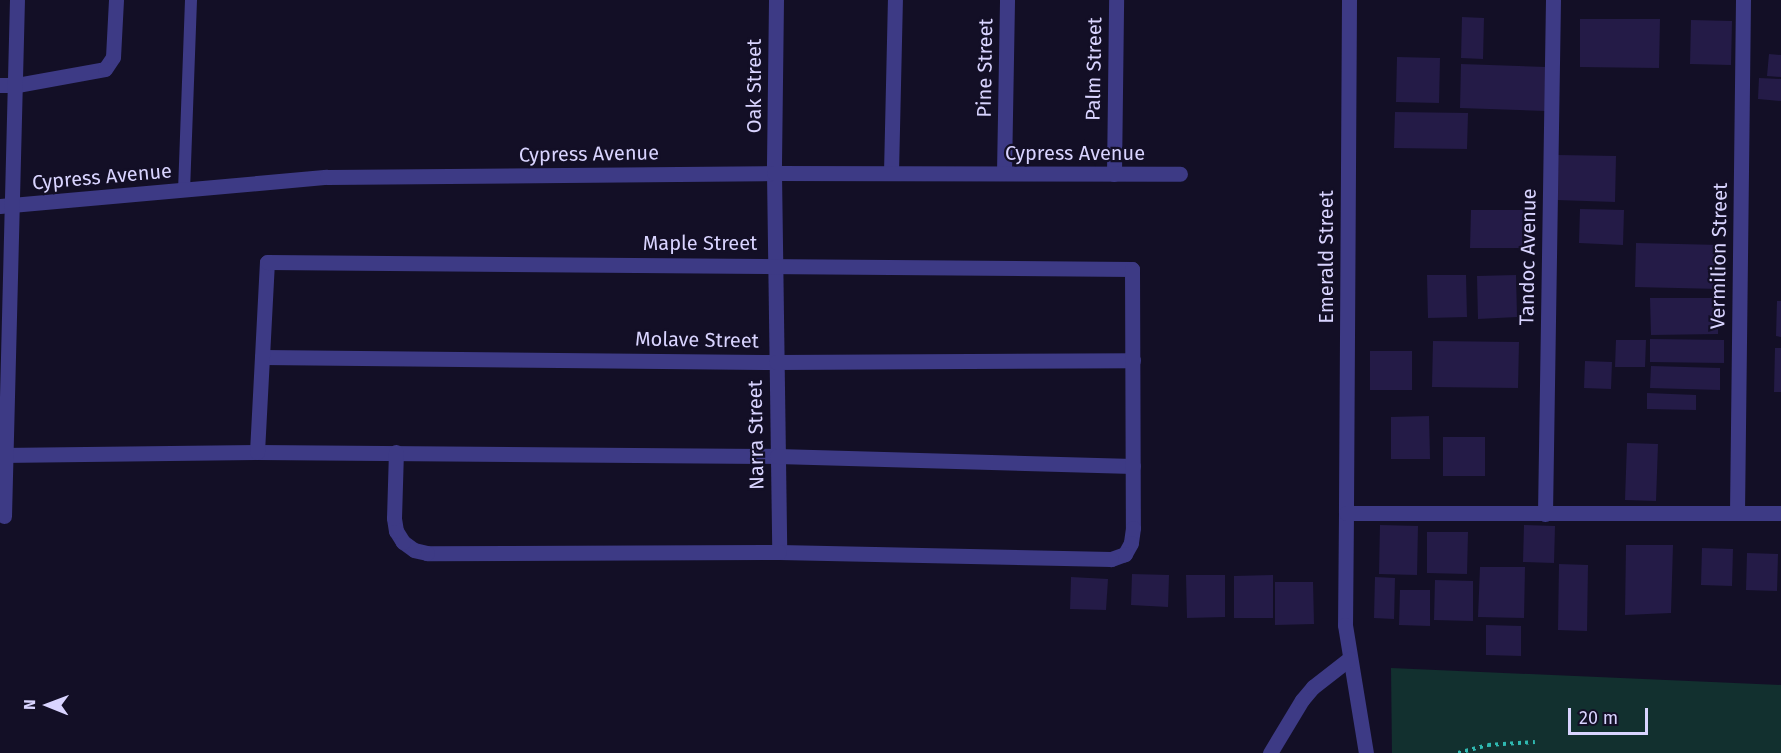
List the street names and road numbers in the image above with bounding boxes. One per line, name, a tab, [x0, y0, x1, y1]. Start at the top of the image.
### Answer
street label: Palm Street	[1081, 17, 1107, 121]
street label: Pine Street	[972, 18, 998, 118]
street label: Oak Street	[742, 39, 766, 133]
street label: Cypress Avenue	[519, 141, 659, 167]
street label: Cypress Avenue	[1005, 141, 1145, 165]
street label: Cypress Avenue	[31, 159, 173, 195]
street label: Vermilion Street	[1706, 183, 1732, 329]
street label: Tandoc Avenue	[1515, 188, 1541, 326]
street label: Emerald Street	[1314, 190, 1338, 324]
street label: Maple Street	[643, 231, 757, 255]
street label: Molave Street	[635, 327, 759, 353]
street label: Narra Street	[743, 380, 769, 490]

